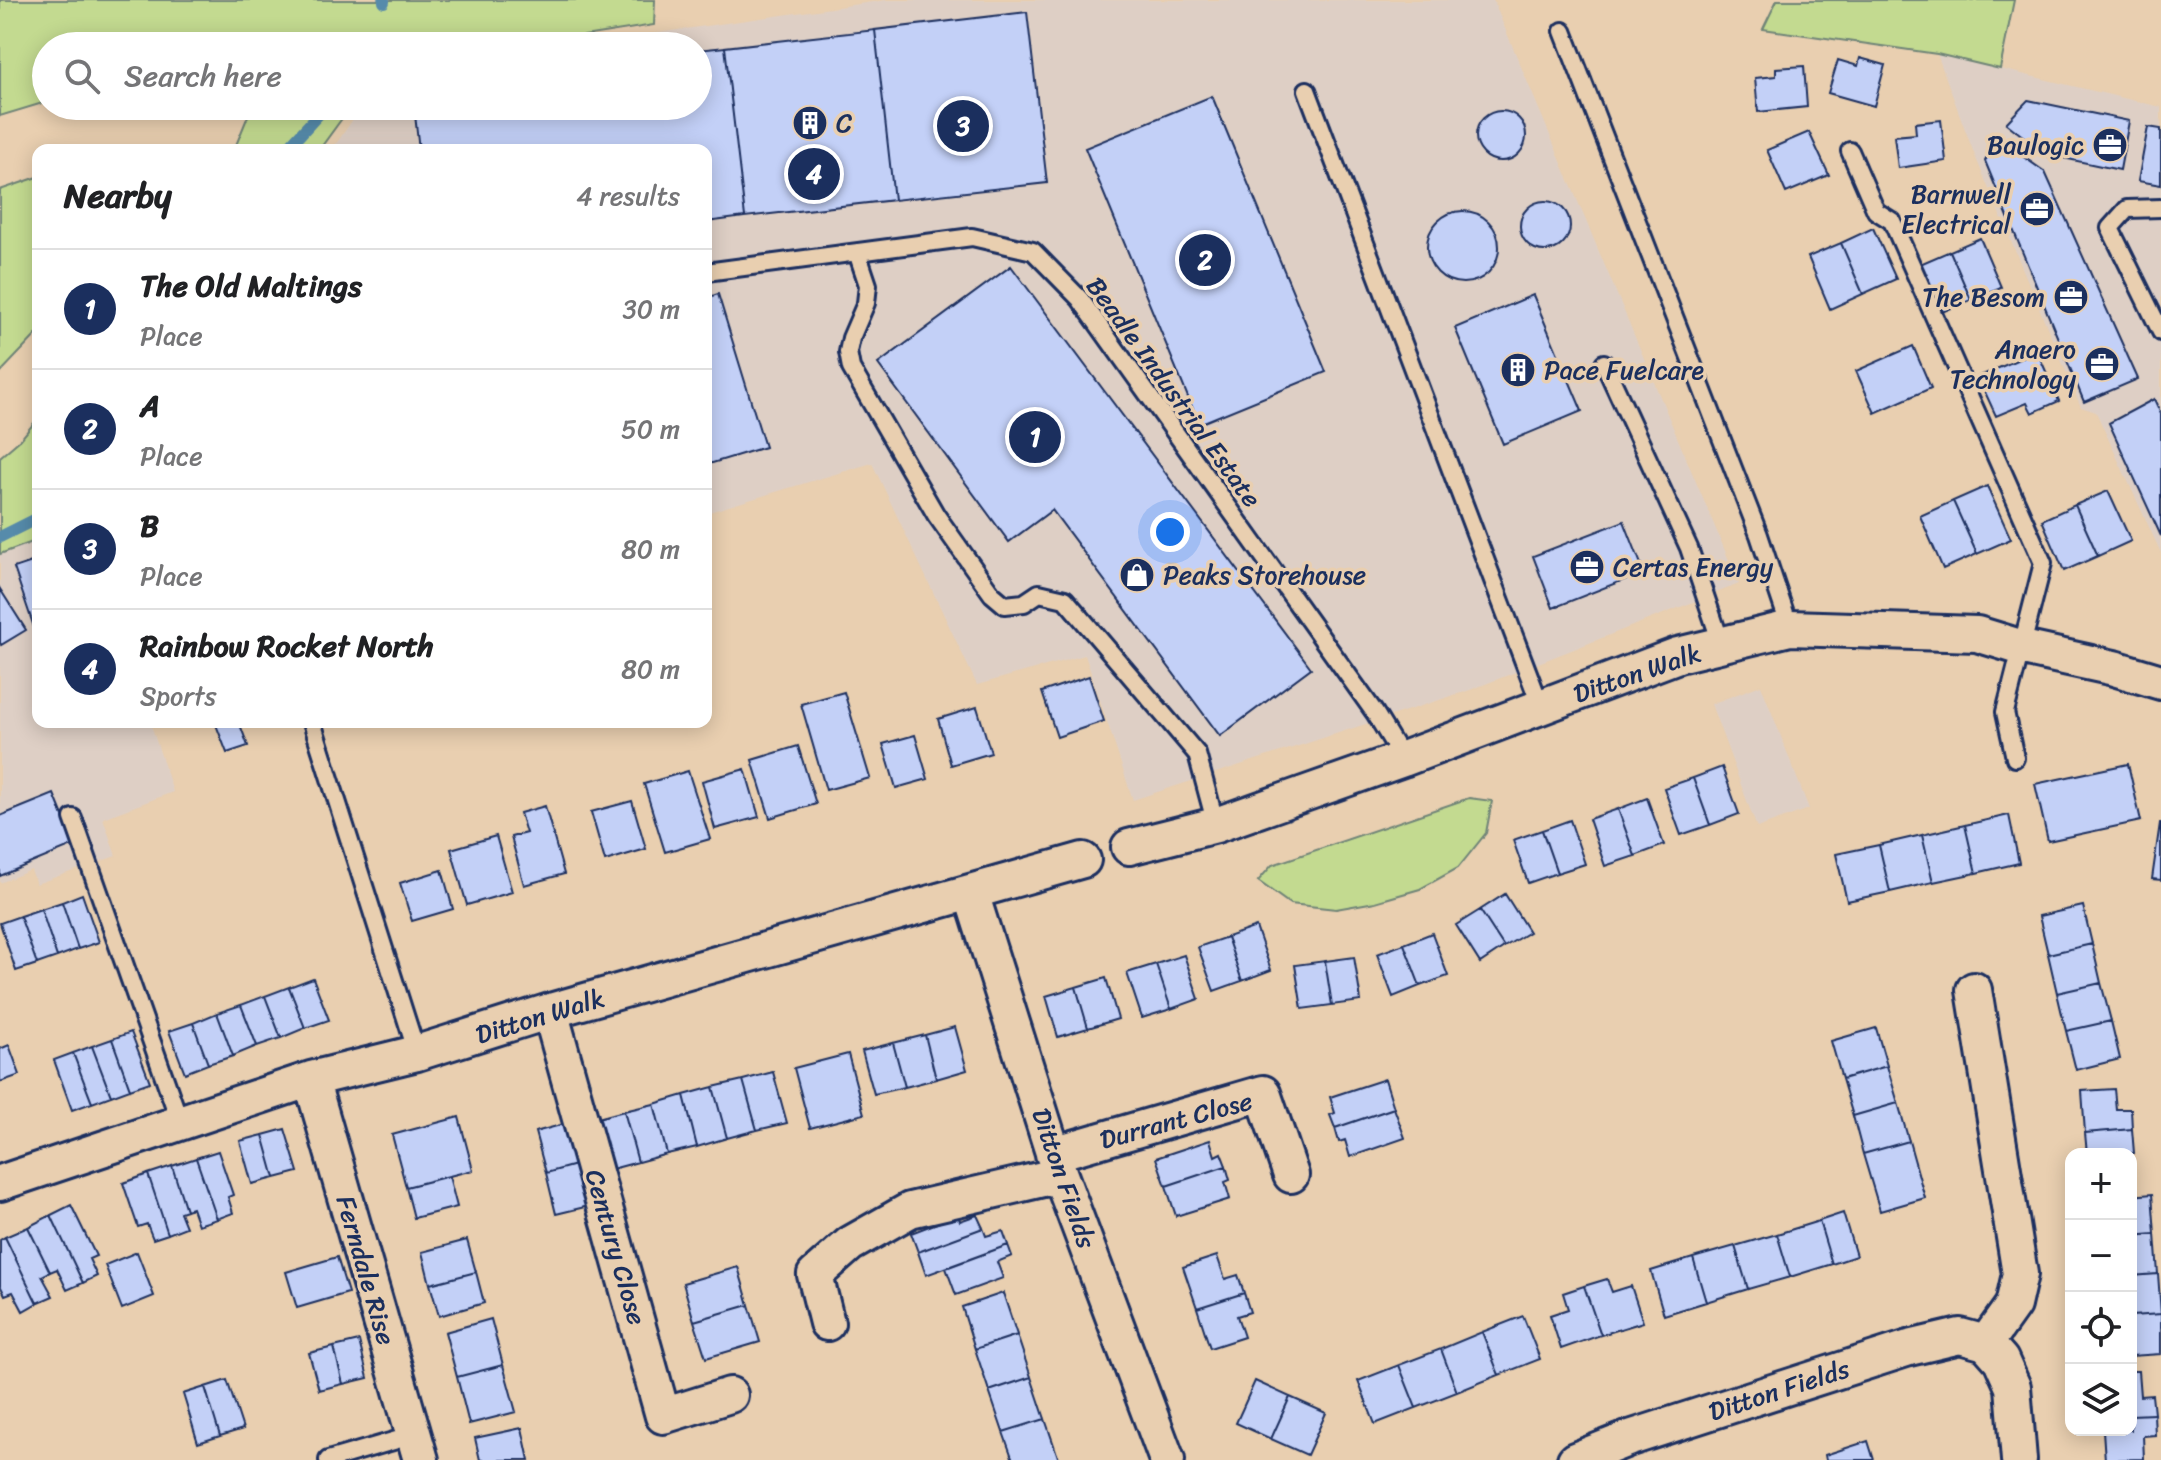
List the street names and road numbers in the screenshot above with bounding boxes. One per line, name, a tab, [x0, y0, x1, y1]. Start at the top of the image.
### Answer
street label: Beadle Industrial Estate	[1074, 266, 1274, 518]
street label: Ditton Walk	[1567, 630, 1707, 716]
street label: Ditton Walk	[470, 975, 610, 1057]
street label: Durrant Close	[1094, 1078, 1258, 1162]
street label: Ditton Fields	[1018, 1102, 1110, 1255]
street label: Century Close	[572, 1164, 660, 1330]
street label: Ferndale Rise	[323, 1190, 409, 1350]
street label: Ditton Fields	[1702, 1345, 1857, 1434]

